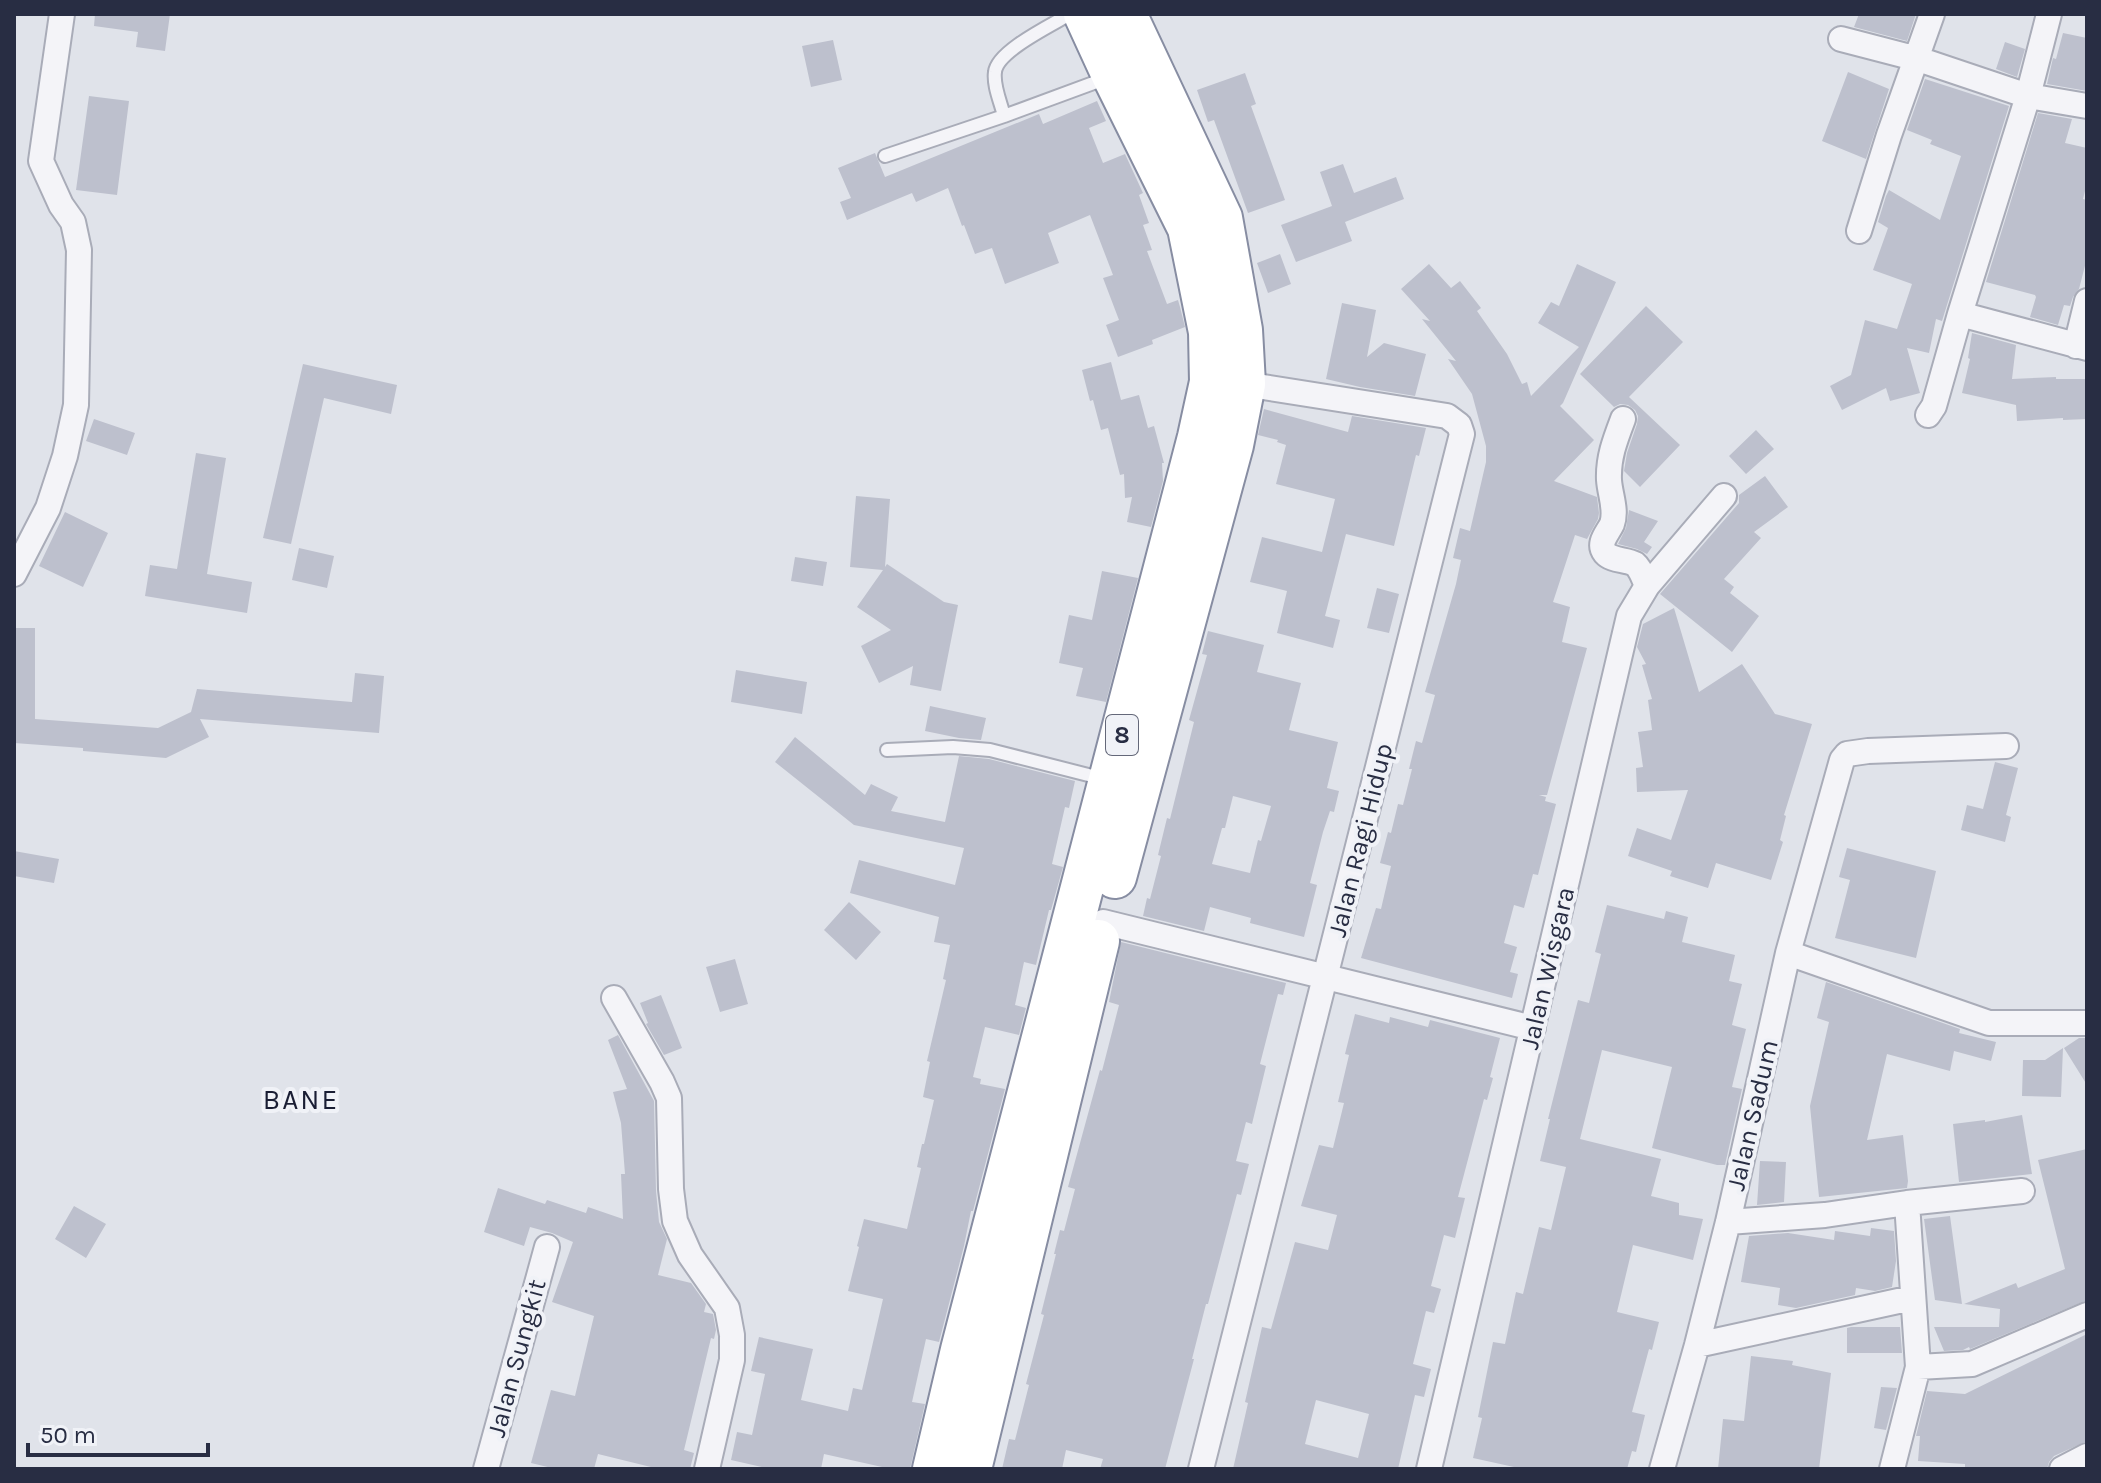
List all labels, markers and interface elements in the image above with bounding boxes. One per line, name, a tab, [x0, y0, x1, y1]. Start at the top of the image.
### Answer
road number: 8	[1106, 715, 1138, 755]
street label: Jalan Ragi Hidup	[1321, 740, 1400, 940]
street label: Jalan Wisgara	[1514, 884, 1581, 1052]
street label: Jalan Sadum	[1720, 1037, 1785, 1194]
district label: BANE	[263, 1083, 339, 1116]
street label: Jalan Sungkit	[481, 1276, 553, 1441]
scale bar	[28, 1407, 208, 1457]
text: 50 m	[40, 1421, 96, 1449]

